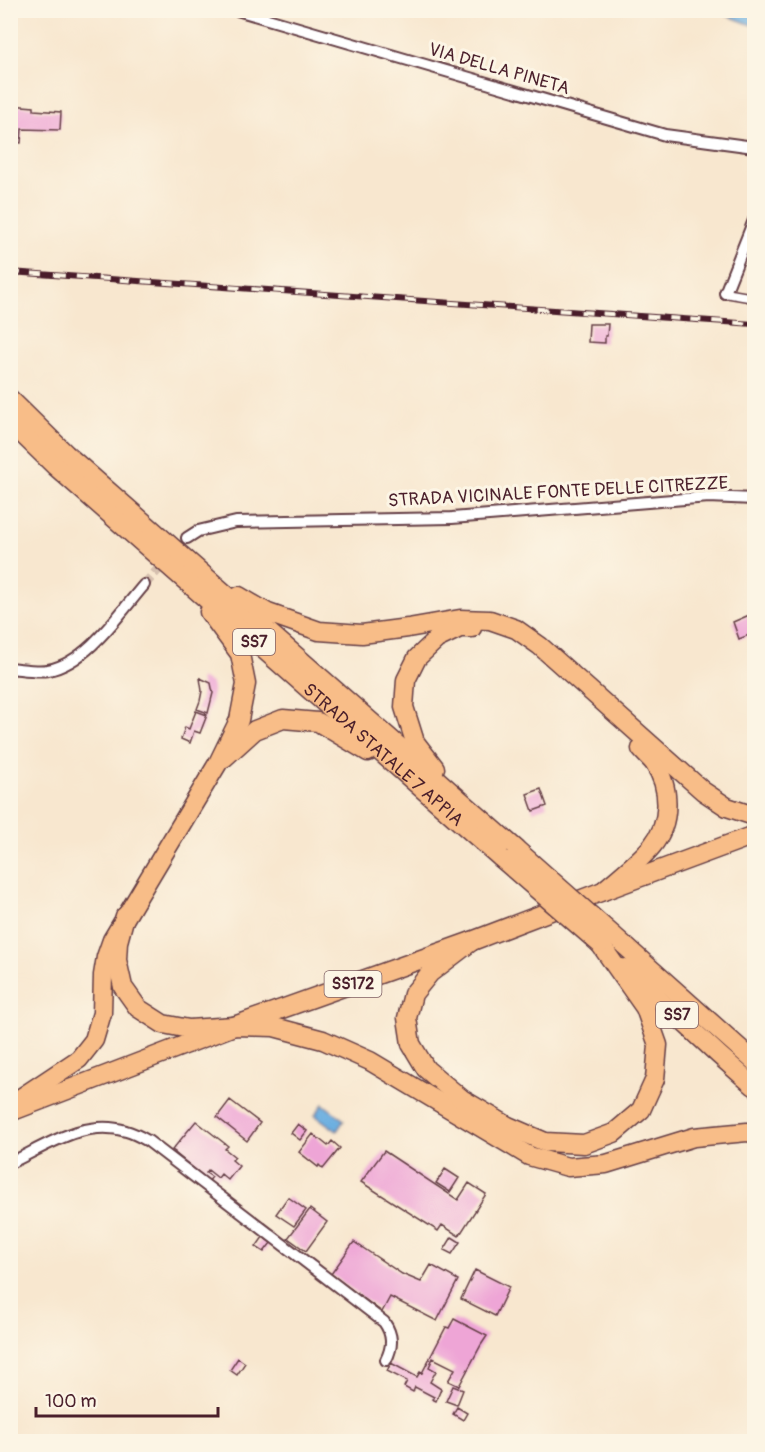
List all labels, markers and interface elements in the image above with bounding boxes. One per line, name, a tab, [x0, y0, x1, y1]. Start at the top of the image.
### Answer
street label: VIA DELLA PINETA	[426, 38, 572, 100]
street label: STRADA VICINALE FONTE DELLE CITREZZE	[387, 472, 729, 512]
road number: SS7	[233, 629, 275, 655]
street label: STRADA STATALE 7 APPIA	[298, 678, 468, 831]
road number: SS172	[324, 971, 382, 997]
road number: SS7	[656, 1002, 698, 1028]
scale bar	[36, 1380, 218, 1418]
text: 100 m	[45, 1390, 97, 1413]

